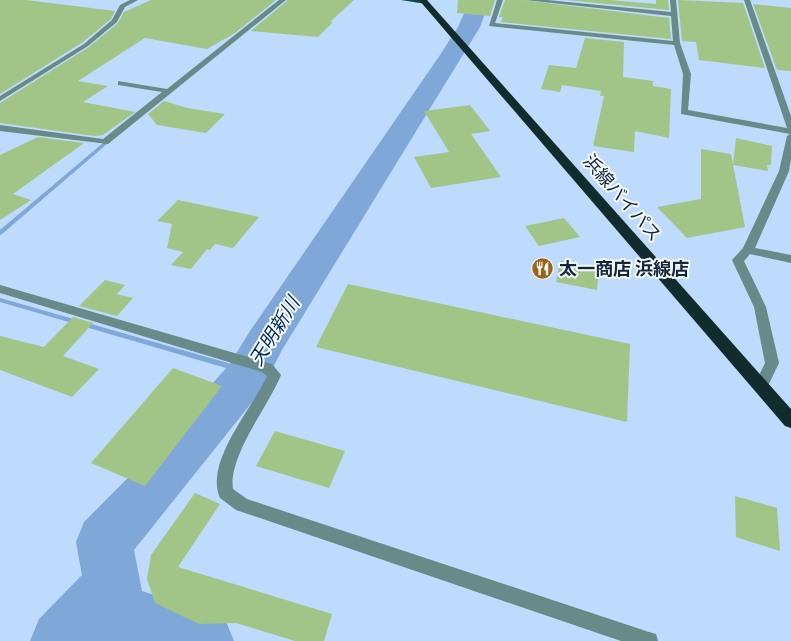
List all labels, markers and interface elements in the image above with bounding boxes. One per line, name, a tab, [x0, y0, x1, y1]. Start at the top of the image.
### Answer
street label: 浜線バイパス	[578, 150, 666, 246]
restaurant icon: 太一商店 浜線店	[531, 257, 555, 281]
place label: 太一商店 浜線店	[559, 258, 689, 280]
water label: 天明新川	[245, 291, 305, 370]

